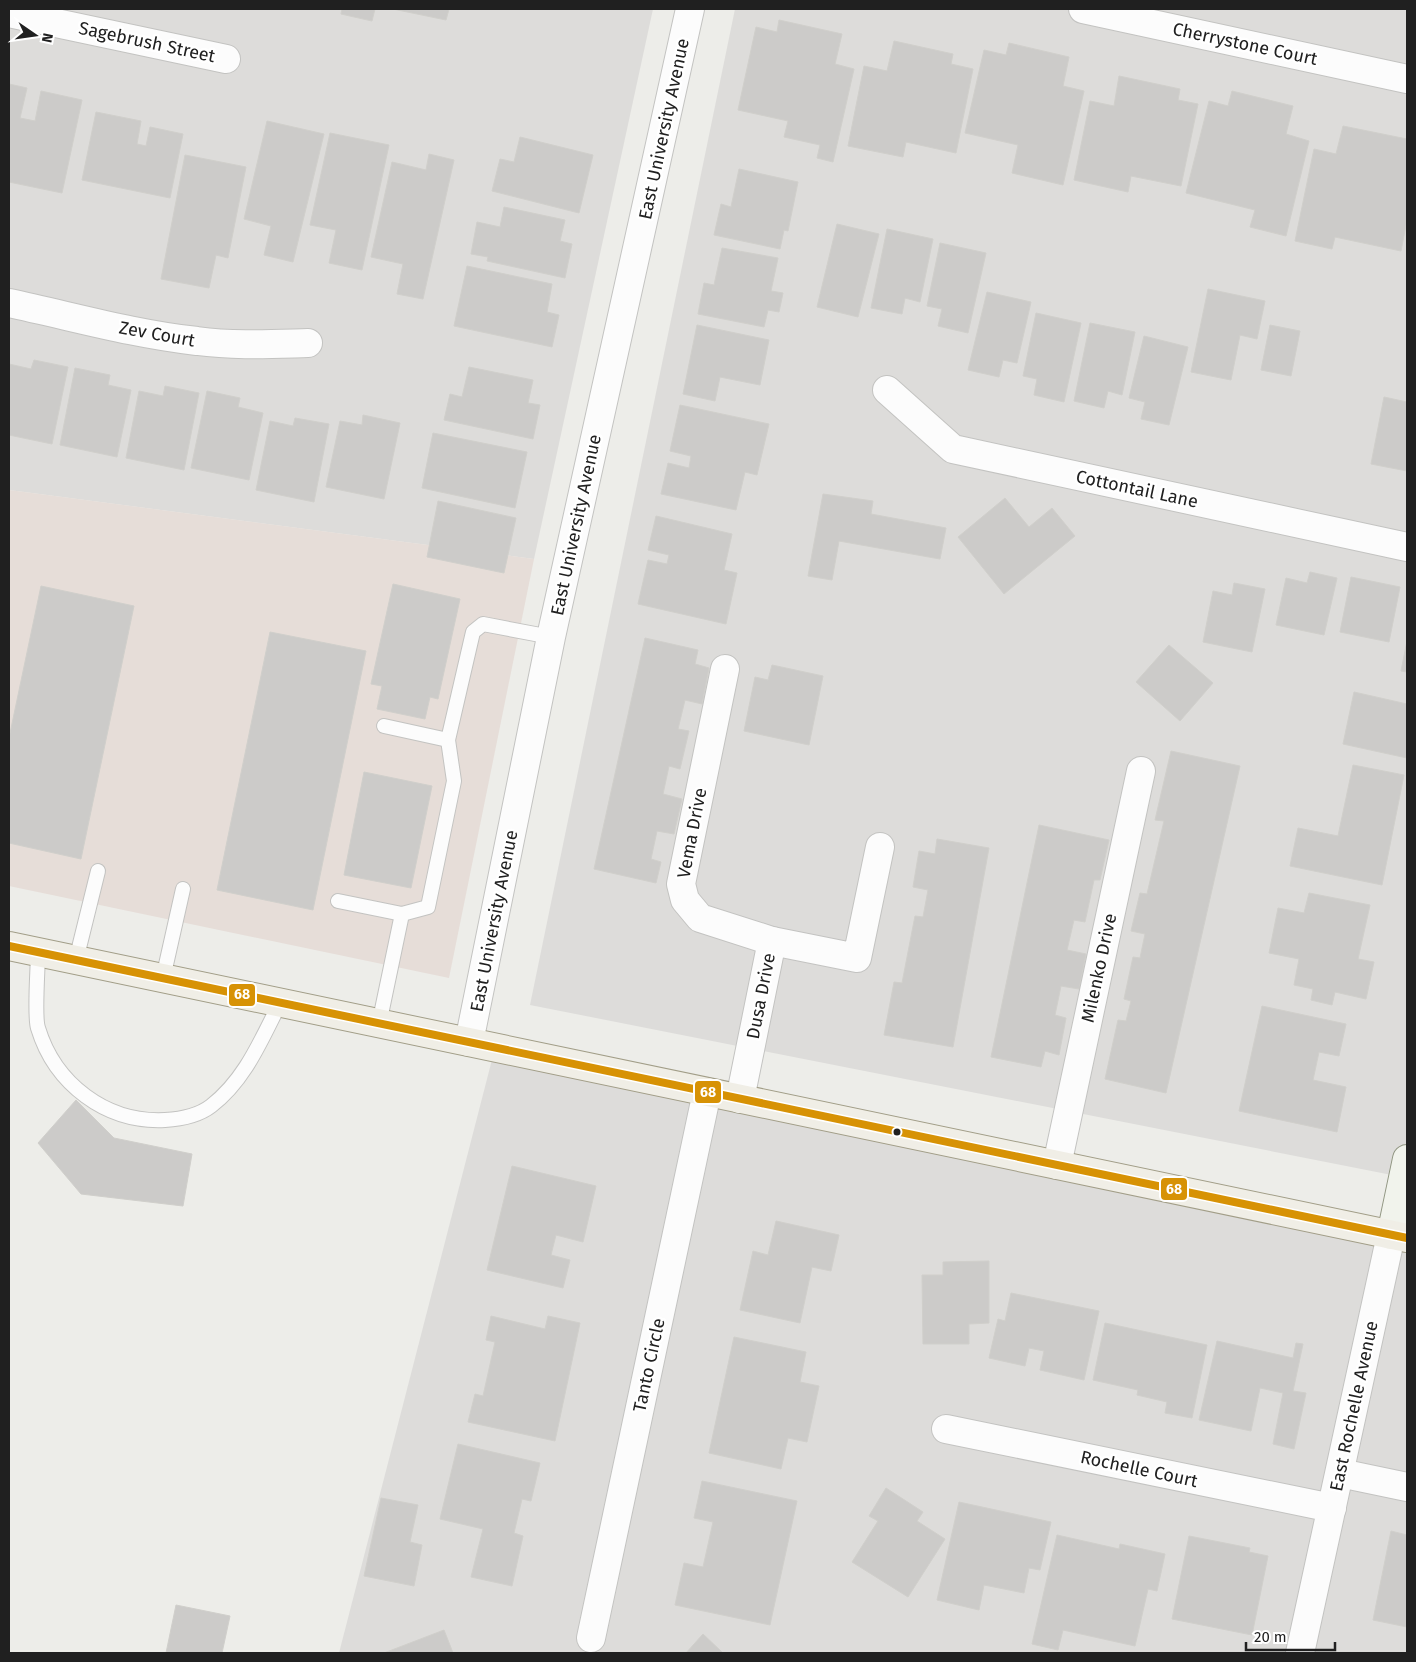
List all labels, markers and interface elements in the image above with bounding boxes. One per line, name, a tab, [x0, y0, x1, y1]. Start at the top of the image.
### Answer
north arrow	[10, 10, 60, 60]
street label: Sagebrush Street	[77, 17, 218, 67]
street label: Cherrystone Court	[1171, 18, 1320, 70]
text: N	[38, 31, 57, 44]
street label: East University Avenue	[634, 36, 694, 222]
street label: Zev Court	[117, 317, 197, 352]
street label: East University Avenue	[546, 432, 606, 618]
street label: Cottontail Lane	[1074, 465, 1200, 513]
street label: Vema Drive	[672, 786, 712, 880]
street label: East University Avenue	[466, 828, 522, 1014]
street label: Milenko Drive	[1077, 911, 1121, 1025]
street label: Dusa Drive	[742, 951, 780, 1041]
line badge: 68	[228, 983, 256, 1007]
text: 68	[234, 986, 250, 1003]
line badge: 68	[694, 1080, 722, 1104]
text: 68	[700, 1084, 716, 1101]
unlabelled marker	[892, 1127, 902, 1137]
line badge: 68	[1160, 1177, 1188, 1201]
text: 68	[1166, 1181, 1182, 1198]
street label: Tanto Circle	[628, 1316, 670, 1414]
street label: East Rochelle Avenue	[1325, 1319, 1383, 1493]
street label: Rochelle Court	[1078, 1446, 1200, 1492]
scale bar	[1246, 1620, 1335, 1652]
text: 20 m	[1254, 1628, 1287, 1646]

